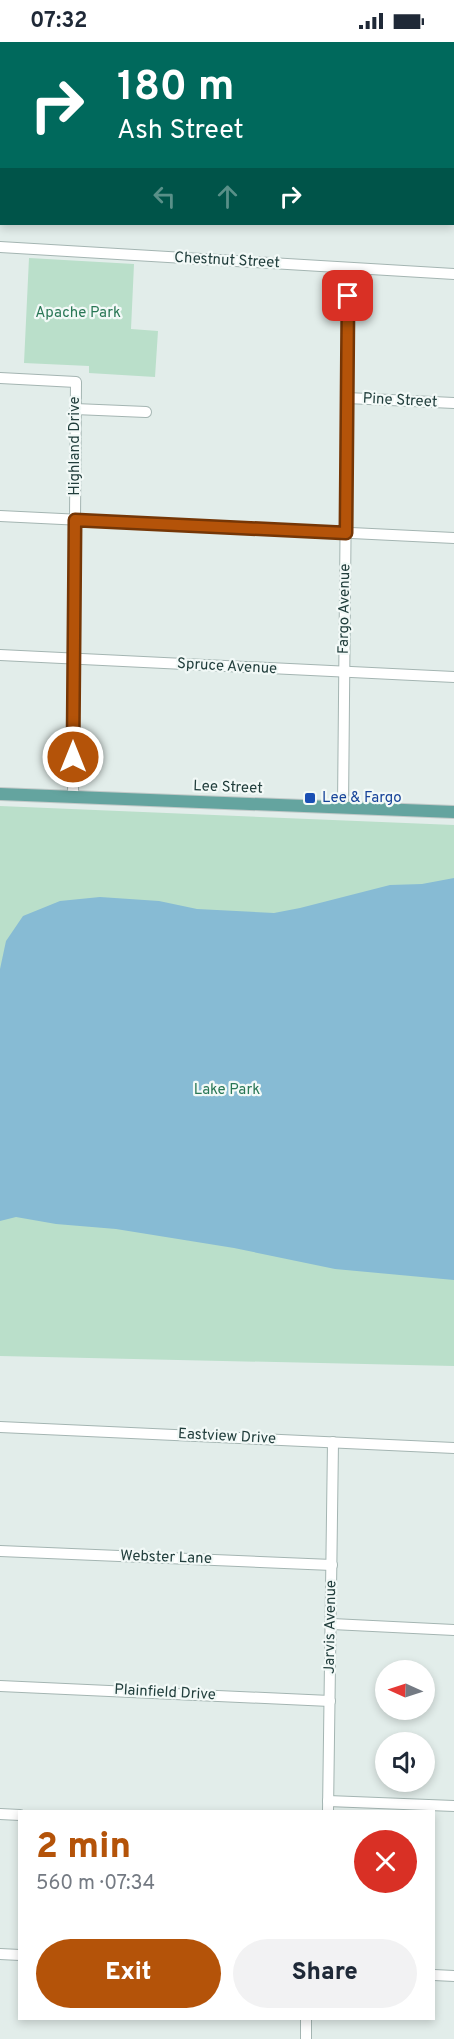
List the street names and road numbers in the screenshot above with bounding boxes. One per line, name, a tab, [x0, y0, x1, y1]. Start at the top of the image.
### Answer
street label: Chestnut Street	[174, 249, 280, 273]
street label: Pine Street	[362, 390, 438, 412]
street label: Highland Drive	[66, 396, 85, 496]
street label: Fargo Avenue	[335, 564, 355, 654]
street label: Spruce Avenue	[176, 655, 278, 679]
street label: Lee Street	[193, 777, 263, 799]
street label: Eastview Drive	[177, 1425, 277, 1449]
street label: Webster Lane	[120, 1547, 212, 1569]
street label: Jarvis Avenue	[321, 1580, 341, 1674]
street label: Plainfield Drive	[114, 1681, 216, 1705]

